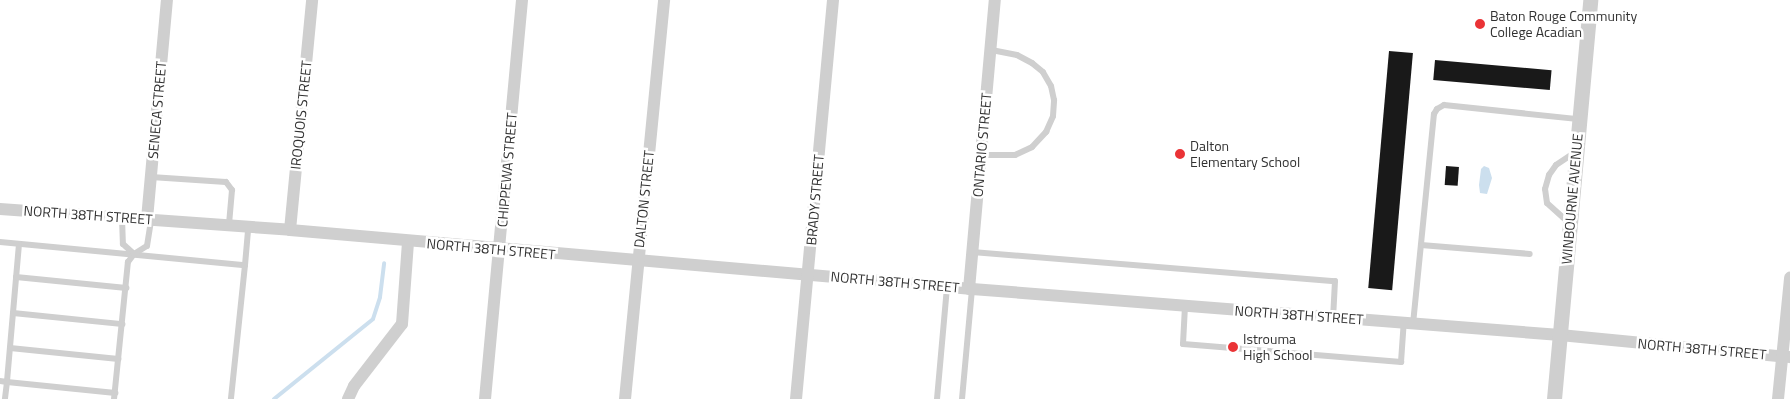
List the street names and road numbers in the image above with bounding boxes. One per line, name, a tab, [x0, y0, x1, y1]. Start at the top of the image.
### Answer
street label: IROQUOIS STREET	[287, 60, 315, 170]
street label: SENECA STREET	[144, 61, 170, 159]
street label: ONTARIO STREET	[969, 92, 995, 198]
street label: CHIPPEWA STREET	[494, 112, 520, 228]
street label: WINBOURNE AVENUE	[1558, 133, 1586, 265]
street label: DALTON STREET	[631, 149, 657, 249]
street label: BRADY STREET	[803, 154, 827, 246]
street label: NORTH 38TH STREET	[23, 202, 153, 228]
street label: NORTH 38TH STREET	[426, 235, 556, 263]
street label: NORTH 38TH STREET	[830, 268, 960, 296]
street label: NORTH 38TH STREET	[1234, 302, 1364, 328]
street label: NORTH 38TH STREET	[1637, 335, 1767, 363]

